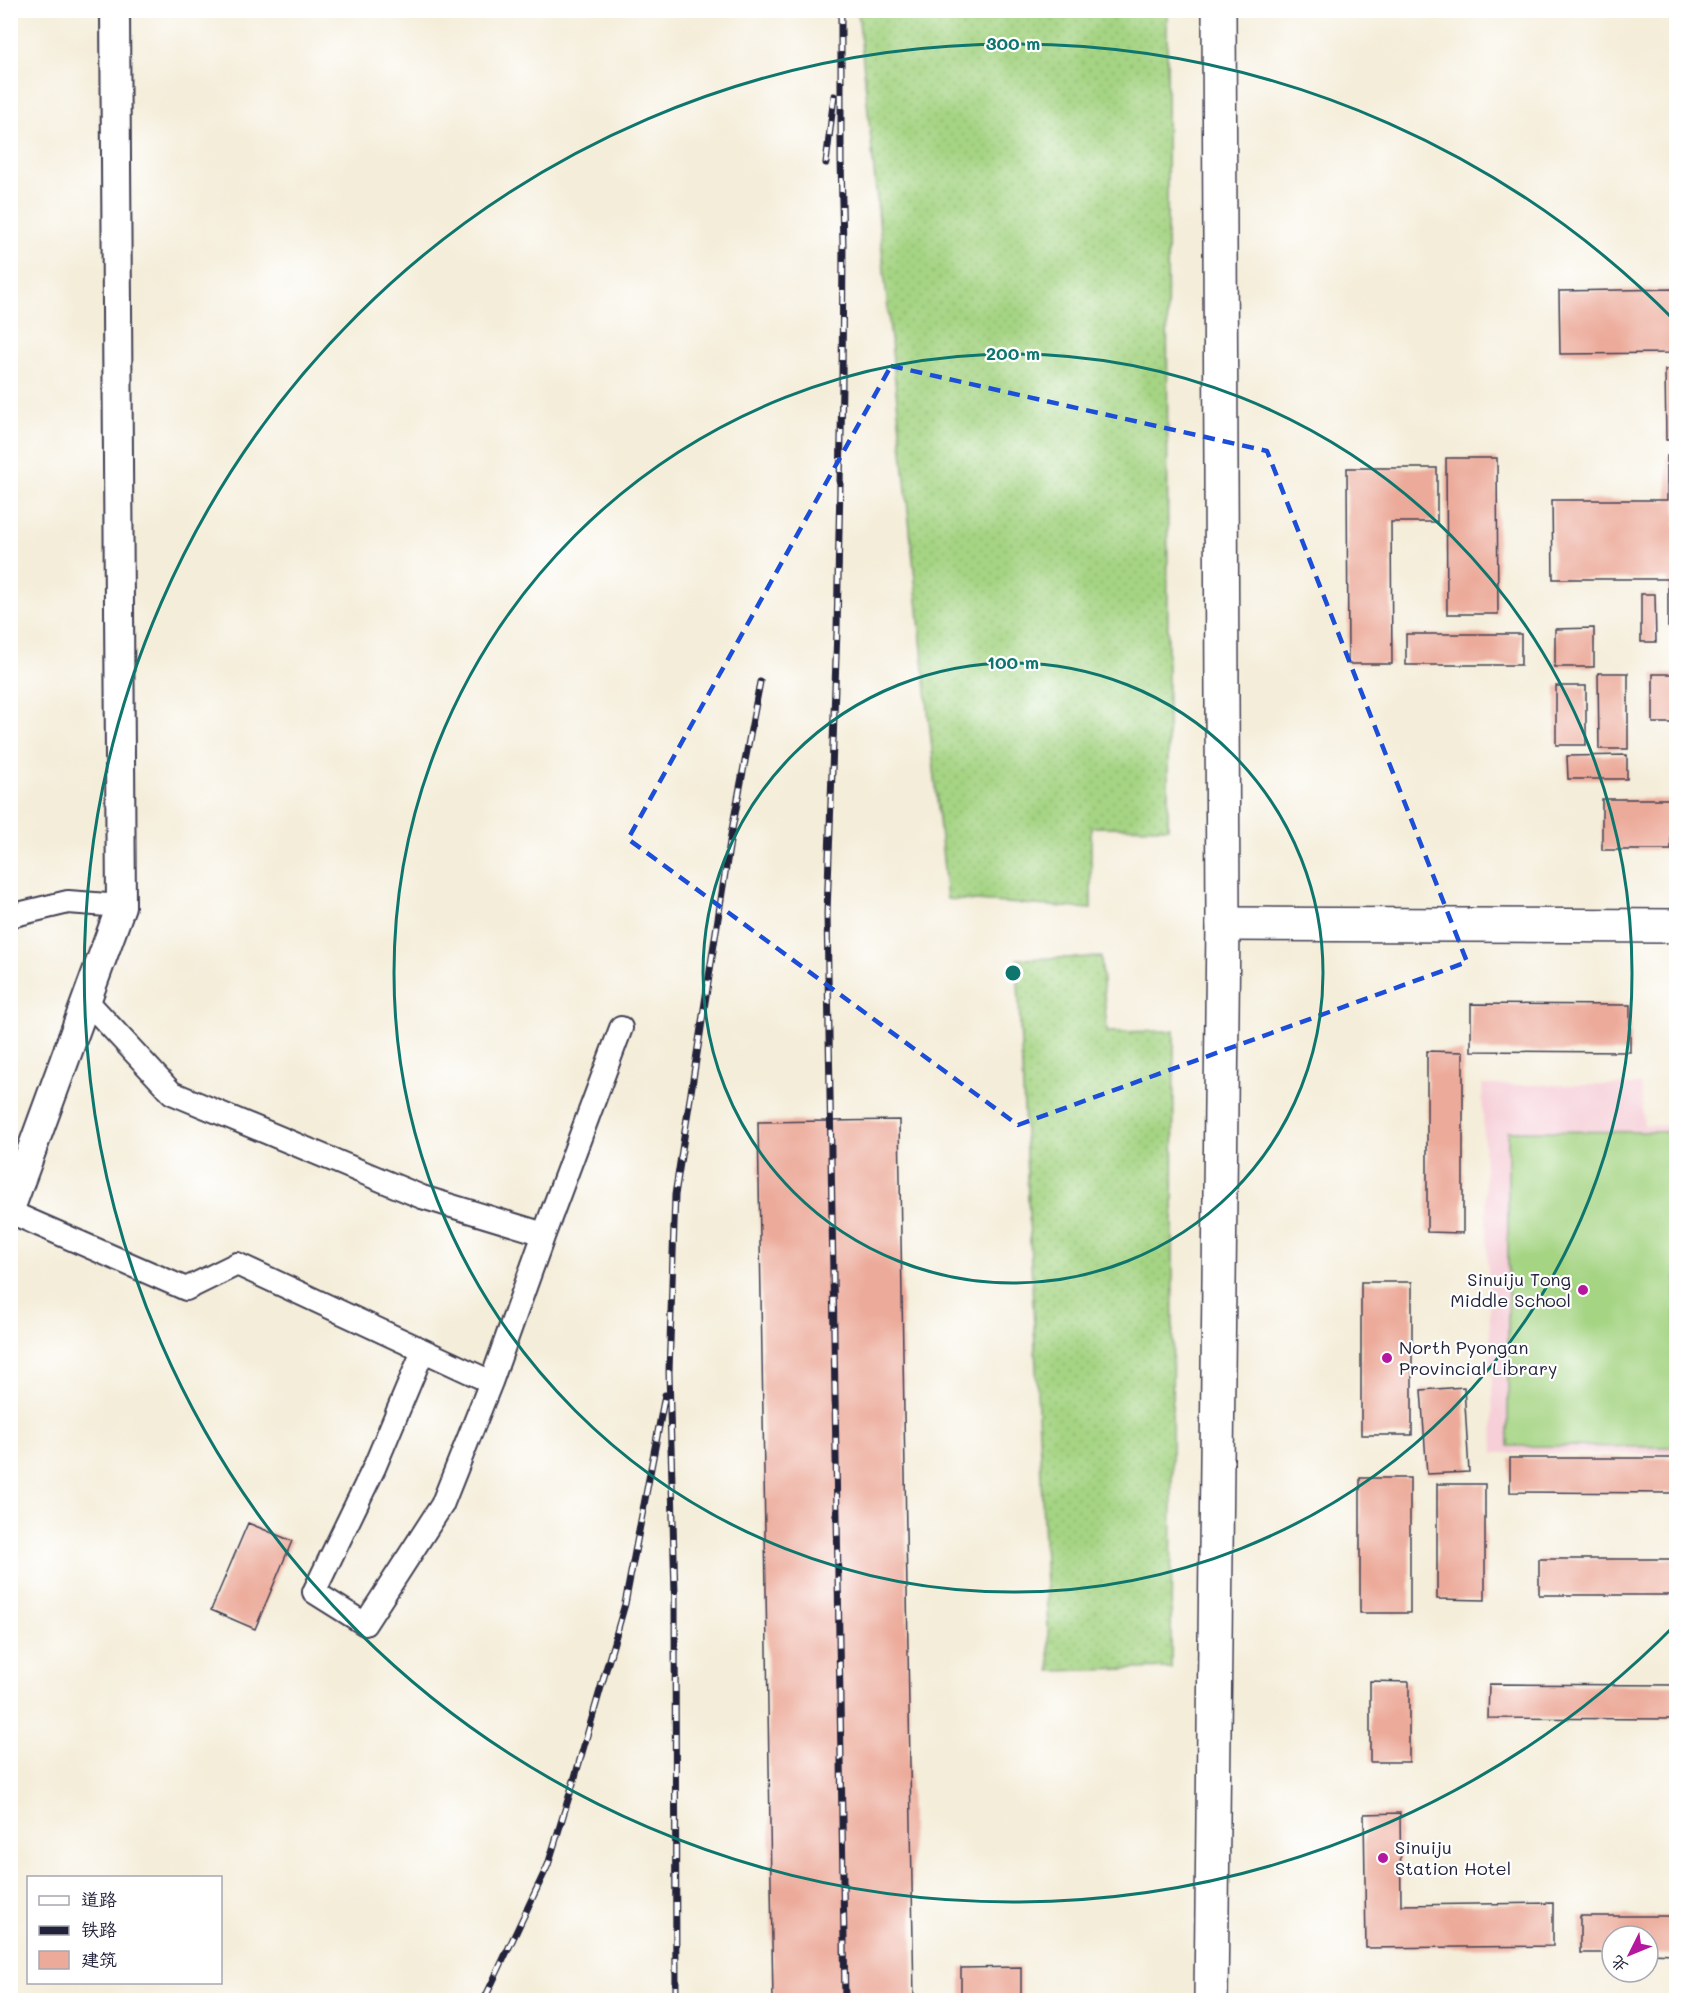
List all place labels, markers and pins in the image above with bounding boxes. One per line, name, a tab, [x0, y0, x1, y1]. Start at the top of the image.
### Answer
centre of rings	[1003, 963, 1023, 983]
place label: Sinuiju Tong Middle School	[1450, 1267, 1571, 1312]
marker: Sinuiju Tong Middle School	[1576, 1283, 1590, 1297]
place label: North Pyongan Provincial Library	[1399, 1335, 1557, 1380]
marker: North Pyongan Provincial Library	[1380, 1351, 1394, 1365]
place label: Sinuiju Station Hotel	[1395, 1835, 1511, 1880]
marker: Sinuiju Station Hotel	[1376, 1851, 1390, 1865]

